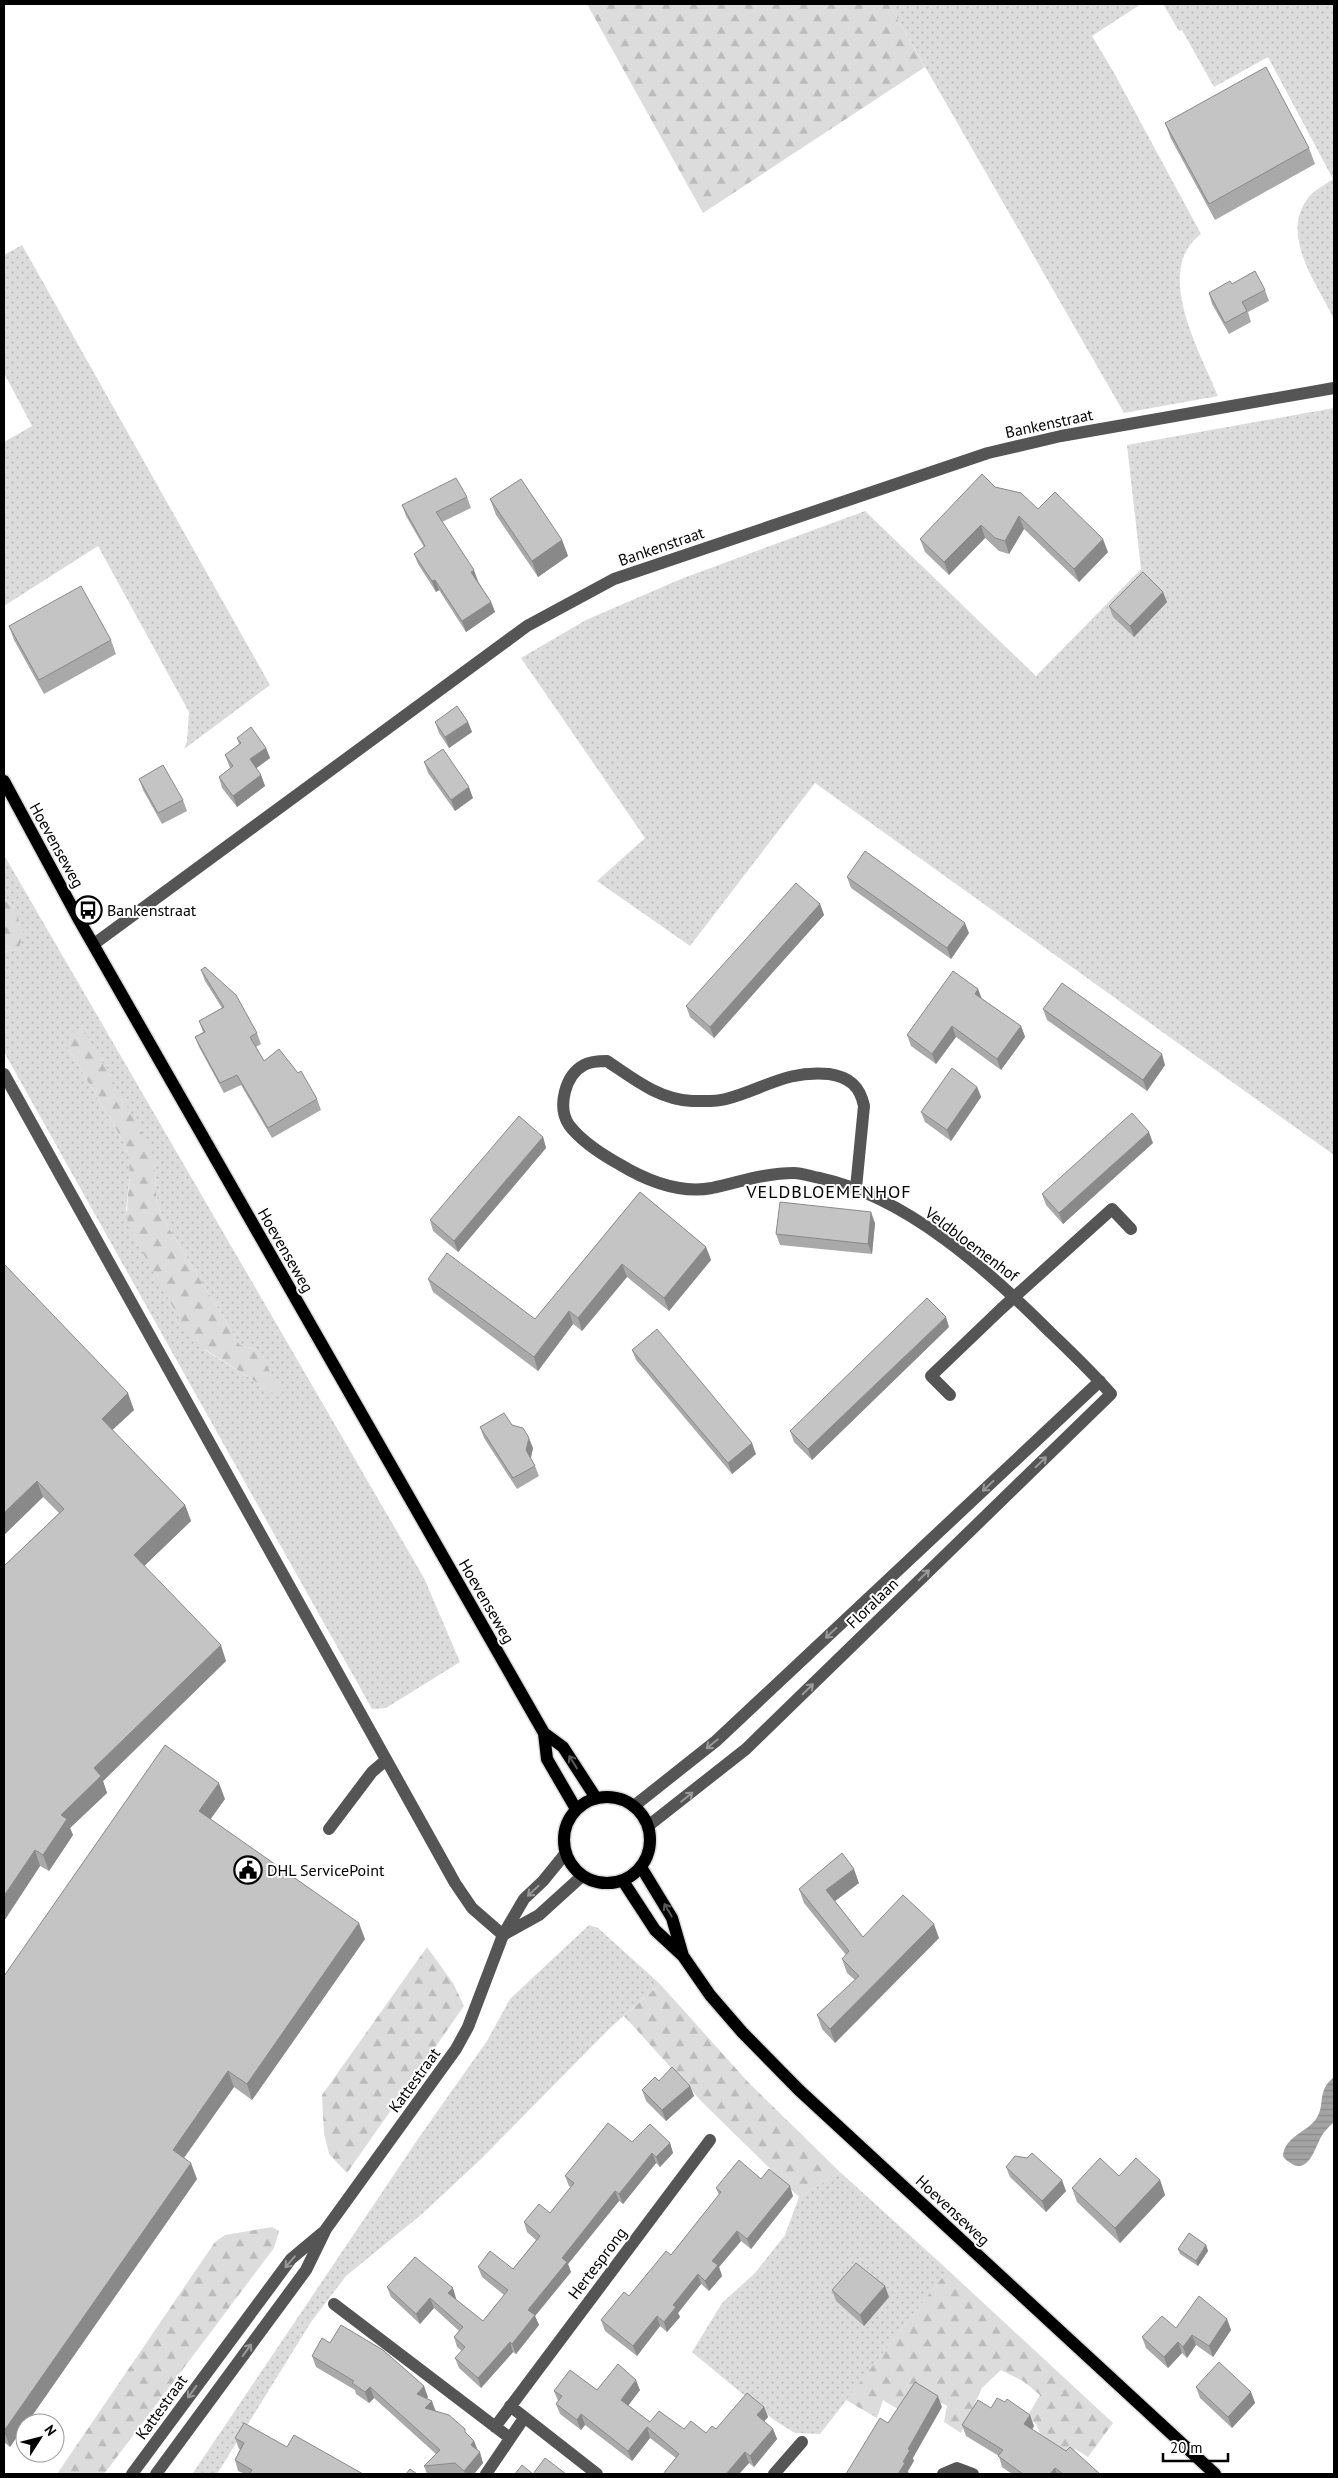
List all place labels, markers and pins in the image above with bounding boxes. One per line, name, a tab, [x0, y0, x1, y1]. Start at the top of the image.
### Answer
bus stop icon: Bankenstraat	[73, 895, 103, 925]
place label: Bankenstraat	[107, 900, 197, 920]
public building icon: DHL ServicePoint	[233, 1855, 263, 1885]
place label: DHL ServicePoint	[267, 1860, 385, 1880]

